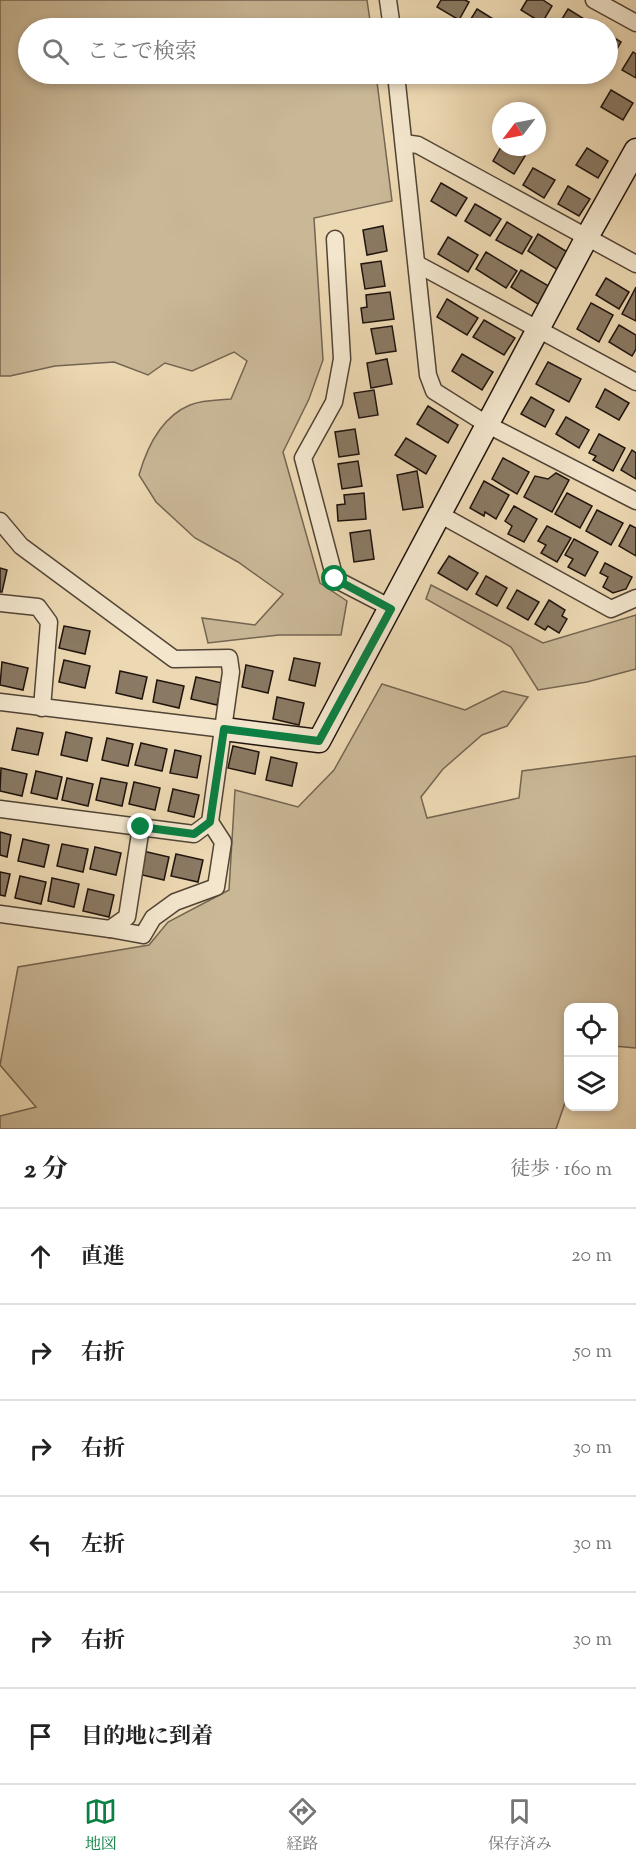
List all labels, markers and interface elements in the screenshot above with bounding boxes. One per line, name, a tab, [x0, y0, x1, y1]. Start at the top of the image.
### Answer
search box	[18, 18, 618, 84]
icon: search	[39, 35, 72, 68]
text: ここで検索	[87, 37, 197, 69]
north arrow	[492, 102, 546, 156]
route start	[321, 565, 347, 591]
route end	[127, 813, 153, 839]
map controls	[564, 1003, 618, 1111]
button: locate	[564, 1003, 618, 1057]
button: layers	[564, 1057, 618, 1111]
text: 2 分	[24, 1152, 68, 1189]
text: 徒歩 · 160 m	[510, 1156, 612, 1185]
icon: ahead	[24, 1240, 57, 1273]
text: 直進	[81, 1242, 125, 1274]
text: 20 m	[571, 1242, 612, 1271]
icon: right	[24, 1336, 57, 1369]
text: 右折	[81, 1338, 125, 1370]
text: 50 m	[574, 1338, 612, 1367]
icon: right	[24, 1432, 57, 1465]
text: 右折	[81, 1434, 125, 1466]
text: 30 m	[573, 1434, 612, 1463]
icon: left	[24, 1528, 57, 1561]
text: 左折	[81, 1530, 125, 1562]
text: 30 m	[573, 1530, 612, 1559]
icon: right	[24, 1624, 57, 1657]
text: 右折	[81, 1626, 125, 1658]
text: 30 m	[573, 1626, 612, 1655]
icon: arrive	[24, 1720, 57, 1753]
text: 目的地に到着	[81, 1722, 213, 1754]
tab: 地図	[84, 1795, 117, 1857]
tab: 経路	[286, 1795, 319, 1857]
tab: 保存済み	[488, 1795, 552, 1857]

